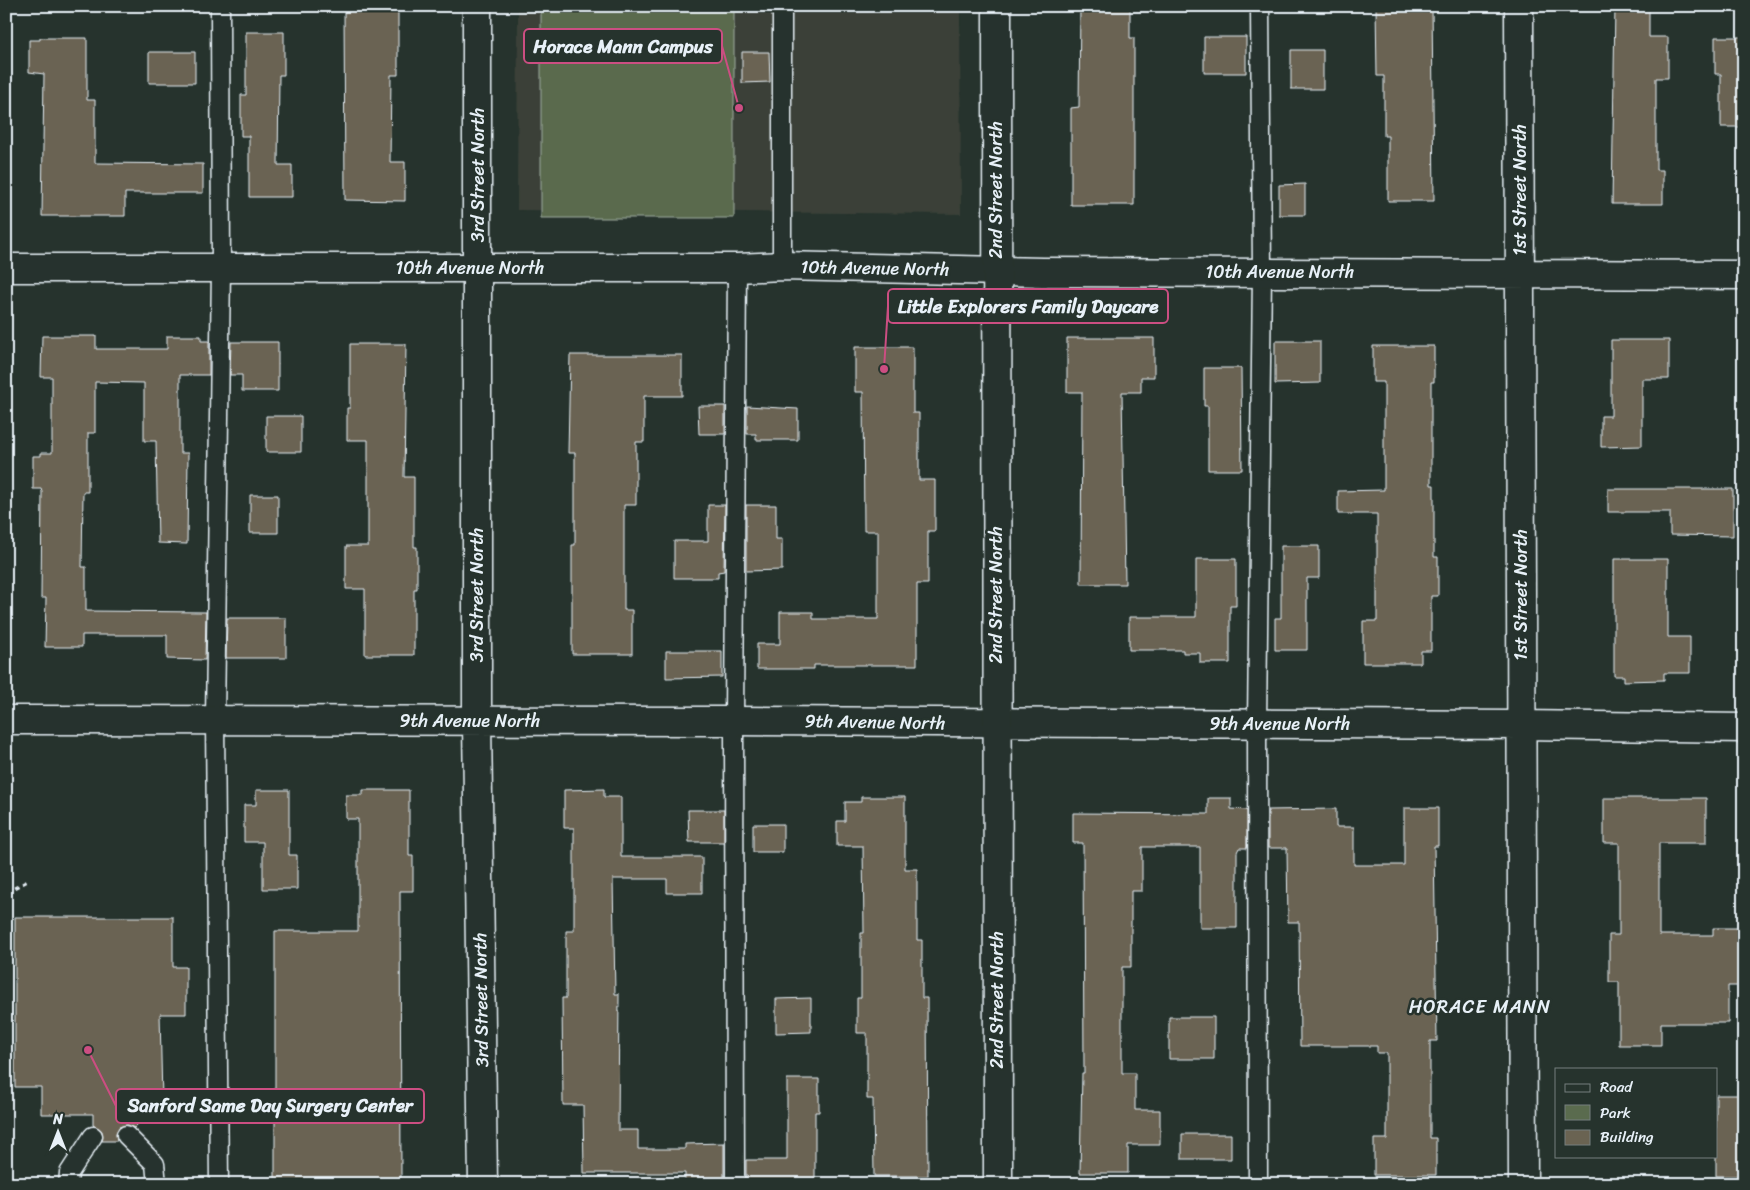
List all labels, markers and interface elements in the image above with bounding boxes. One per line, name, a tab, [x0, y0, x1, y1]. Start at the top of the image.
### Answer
callout: Horace Mann Campus	[524, 29, 722, 63]
text: Horace Mann Campus	[532, 30, 714, 63]
street label: 3rd Street North	[462, 108, 494, 242]
street label: 2nd Street North	[980, 121, 1012, 259]
street label: 1st Street North	[1504, 124, 1536, 256]
street label: 10th Avenue North	[800, 251, 950, 285]
street label: 10th Avenue North	[396, 252, 544, 284]
street label: 10th Avenue North	[1206, 256, 1354, 288]
callout: Little Explorers Family Daycare	[888, 289, 1168, 323]
text: Little Explorers Family Daycare	[898, 290, 1159, 323]
street label: 2nd Street North	[980, 526, 1012, 664]
street label: 3rd Street North	[461, 528, 493, 662]
street label: 1st Street North	[1505, 529, 1537, 661]
street label: 9th Avenue North	[400, 705, 540, 737]
street label: 9th Avenue North	[804, 705, 946, 739]
street label: 9th Avenue North	[1210, 708, 1350, 740]
street label: 2nd Street North	[981, 931, 1013, 1069]
street label: 3rd Street North	[464, 932, 498, 1068]
district label: HORACE MANN	[1409, 990, 1551, 1023]
legend	[1555, 1068, 1718, 1158]
text: Road	[1600, 1074, 1633, 1100]
callout: Sanford Same Day Surgery Center	[116, 1089, 424, 1123]
text: Sanford Same Day Surgery Center	[126, 1089, 415, 1122]
text: Park	[1600, 1100, 1631, 1126]
text: N	[52, 1107, 63, 1132]
north arrow	[32, 1108, 82, 1158]
text: Building	[1600, 1124, 1654, 1150]

